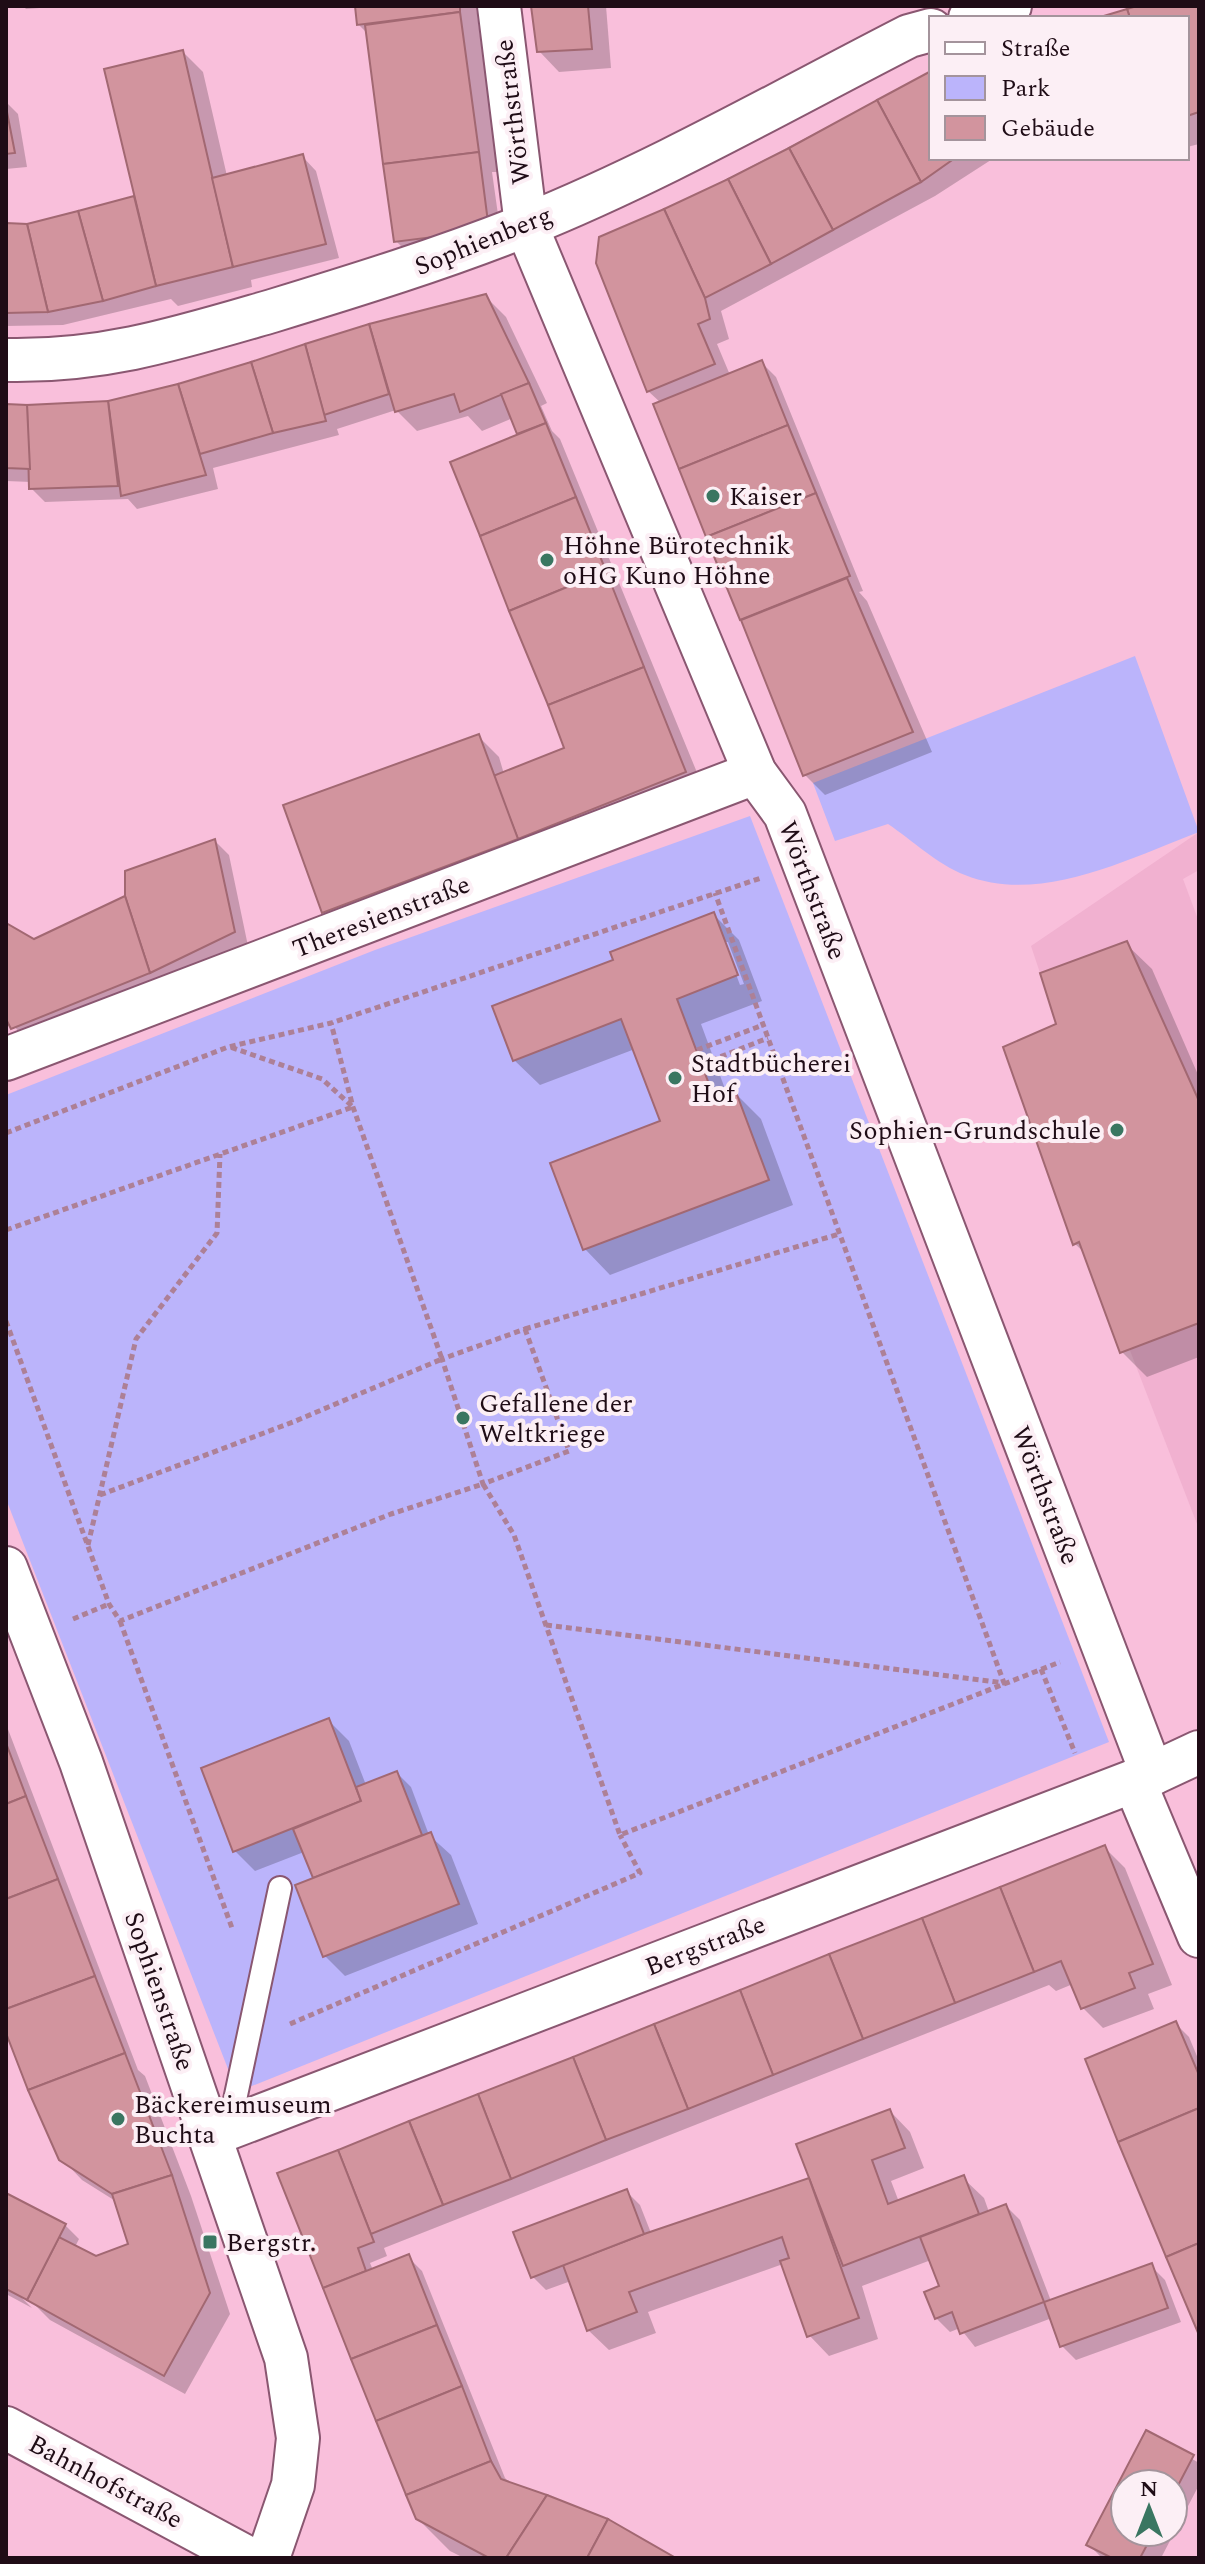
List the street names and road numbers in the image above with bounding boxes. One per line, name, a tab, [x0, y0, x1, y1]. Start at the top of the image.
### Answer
street label: Wörthstraße	[484, 37, 542, 187]
street label: Sophienberg	[408, 195, 558, 287]
street label: Wörthstraße	[767, 815, 857, 966]
street label: Theresienstraße	[287, 865, 476, 969]
street label: Wörthstraße	[1000, 1420, 1090, 1571]
street label: Bergstraße	[639, 1905, 771, 1987]
street label: Sophienstraße	[113, 1906, 205, 2076]
street label: Bahnhofstraße	[21, 2424, 190, 2539]

